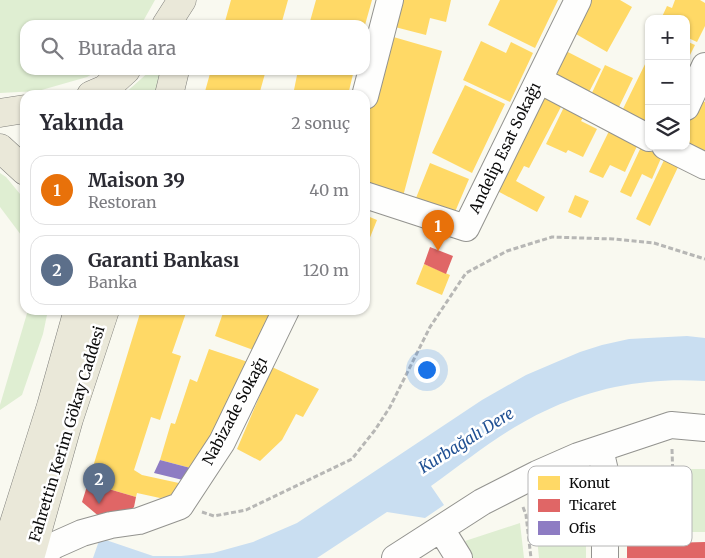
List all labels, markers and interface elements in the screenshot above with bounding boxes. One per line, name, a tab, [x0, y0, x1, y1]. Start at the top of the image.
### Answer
map controls	[645, 15, 690, 150]
button: +	[645, 15, 690, 60]
search box	[20, 20, 370, 75]
icon: search	[38, 34, 66, 62]
text: Burada ara	[78, 36, 176, 60]
button: −	[645, 60, 690, 105]
street label: Andelip Esat Sokağı	[464, 79, 545, 217]
button: layers	[645, 105, 690, 150]
text: Yakında	[40, 109, 124, 136]
text: 2 sonuç	[291, 113, 350, 133]
text: Maison 39	[88, 168, 185, 192]
text: 1	[53, 180, 61, 200]
text: 40 m	[309, 180, 349, 200]
text: Restoran	[88, 192, 157, 212]
pin: 1	[422, 210, 454, 251]
text: Garanti Bankası	[88, 248, 239, 272]
text: 2	[52, 260, 62, 280]
text: 120 m	[303, 260, 349, 280]
text: Banka	[88, 272, 137, 292]
street label: Fahrettin Kerim Gökay Caddesi	[25, 323, 109, 544]
street label: Nabizade Sokağı	[198, 353, 271, 468]
your location	[414, 357, 440, 383]
water label: Kurbağalı Dere	[414, 403, 517, 478]
pin: 2	[83, 463, 115, 504]
legend	[528, 466, 692, 546]
text: Konut	[569, 474, 611, 492]
text: Ticaret	[569, 496, 617, 514]
text: Ofis	[569, 519, 596, 537]

